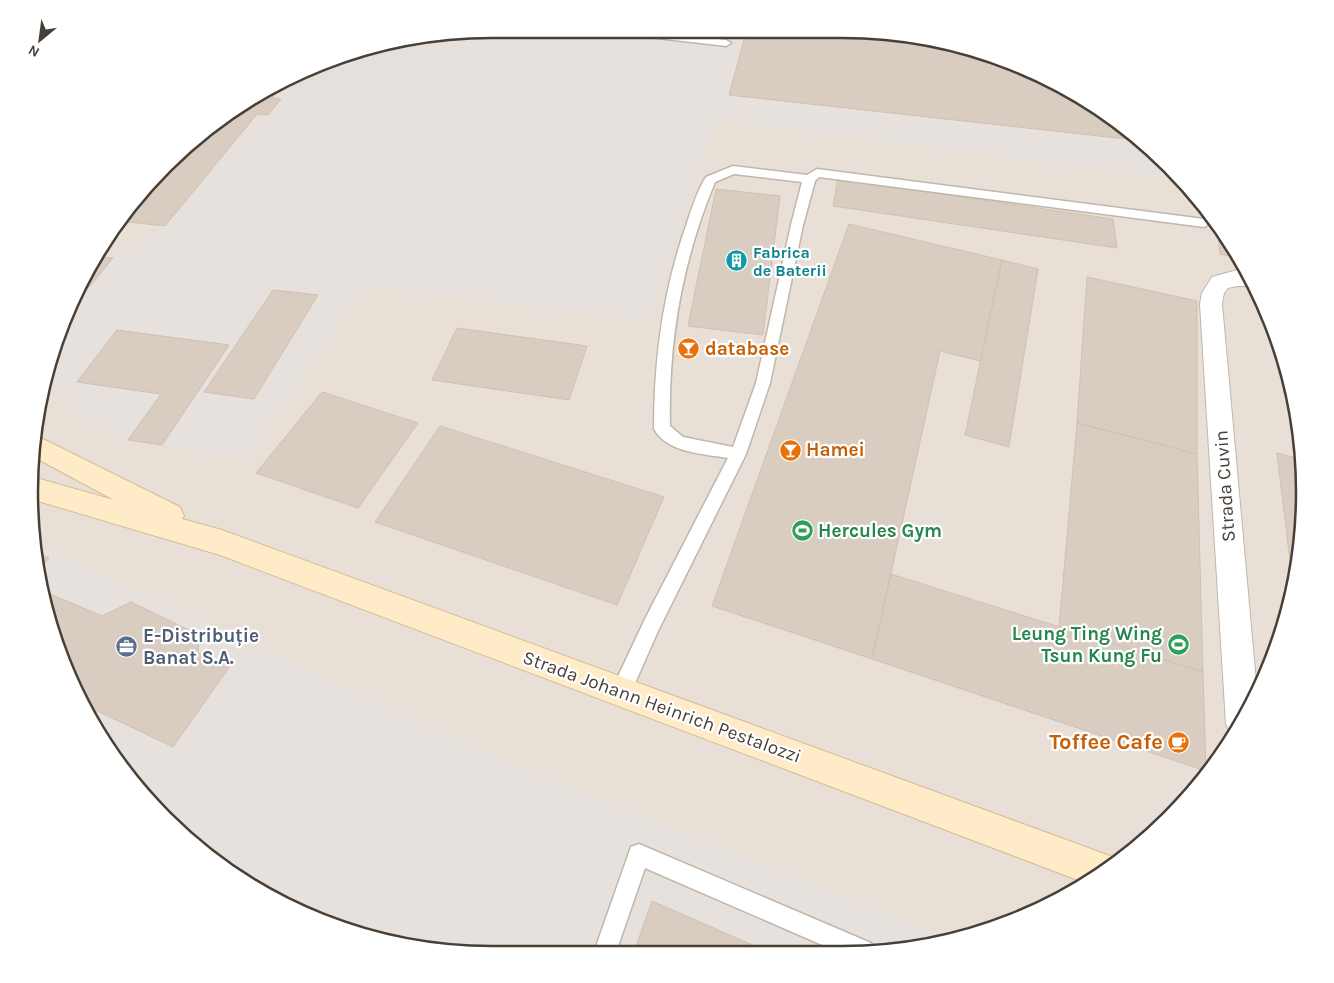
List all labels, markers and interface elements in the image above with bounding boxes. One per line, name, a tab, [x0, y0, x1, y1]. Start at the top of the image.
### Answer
north arrow	[15, 15, 65, 65]
text: N	[25, 41, 42, 61]
place label: Fabrica de Baterii	[753, 243, 827, 280]
building icon: Fabrica de Baterii	[725, 249, 749, 273]
bar icon: database	[677, 337, 701, 361]
place label: database	[705, 338, 789, 360]
street label: Strada Cuvin	[1210, 429, 1240, 543]
bar icon: Hamei	[778, 438, 802, 462]
place label: Hamei	[806, 439, 865, 461]
sports icon: Hercules Gym	[790, 519, 814, 543]
place label: Hercules Gym	[818, 520, 942, 542]
place label: Leung Ting Wing Tsun Kung Fu	[1012, 623, 1162, 667]
place label: E-Distribuție Banat S.A.	[143, 625, 259, 669]
sports icon: Leung Ting Wing Tsun Kung Fu	[1166, 633, 1190, 657]
office icon: E-Distribuție Banat S.A.	[115, 635, 139, 659]
street label: Strada Johann Heinrich Pestalozzi	[520, 646, 804, 768]
place label: Toffee Cafe	[1049, 729, 1163, 755]
cafe icon: Toffee Cafe	[1167, 730, 1191, 754]

